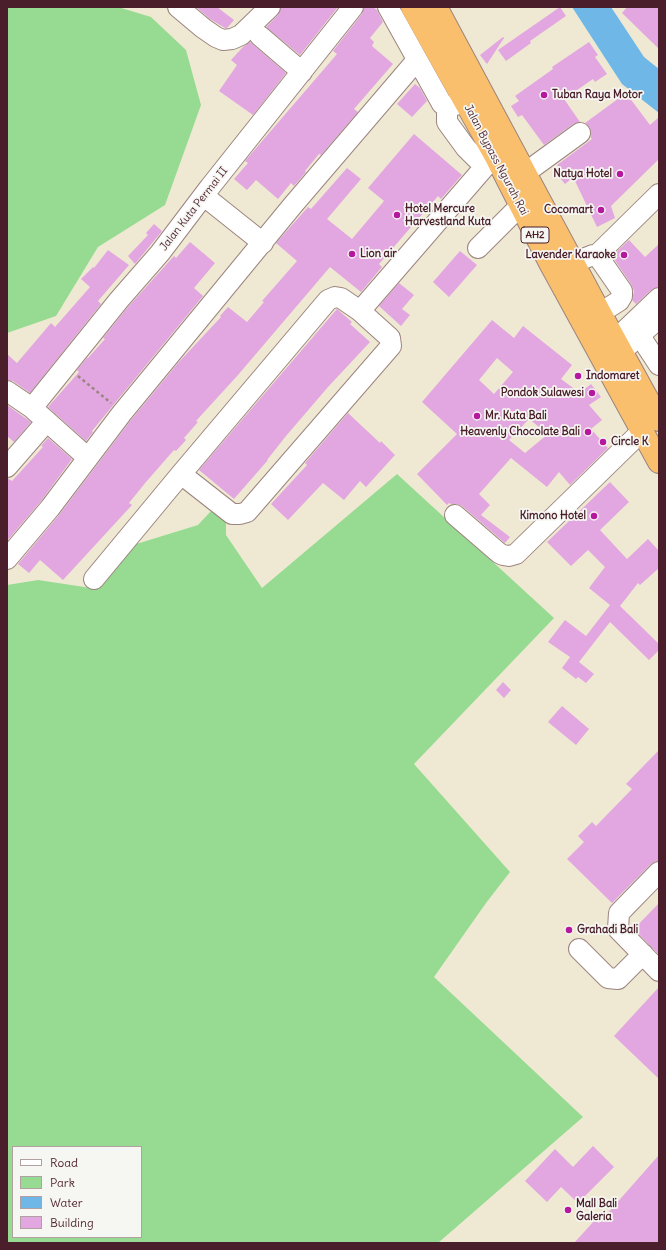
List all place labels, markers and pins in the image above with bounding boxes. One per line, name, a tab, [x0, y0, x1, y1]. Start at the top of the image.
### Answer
place label: Tuban Raya Motor	[552, 88, 642, 102]
marker: Tuban Raya Motor	[539, 90, 549, 100]
place label: Natya Hotel	[553, 167, 612, 181]
marker: Natya Hotel	[615, 169, 625, 179]
place label: Hotel Mercure Harvestland Kuta	[405, 202, 491, 228]
place label: Cocomart	[544, 203, 593, 217]
marker: Cocomart	[596, 205, 606, 215]
marker: Hotel Mercure Harvestland Kuta	[392, 210, 402, 220]
place label: Lion air	[360, 247, 397, 261]
place label: Lavender Karaoke	[526, 248, 616, 262]
marker: Lion air	[347, 249, 357, 259]
marker: Lavender Karaoke	[619, 250, 629, 260]
place label: Indomaret	[586, 369, 639, 383]
marker: Indomaret	[573, 371, 583, 381]
place label: Pondok Sulawesi	[501, 386, 584, 400]
marker: Pondok Sulawesi	[587, 388, 597, 398]
place label: Mr. Kuta Bali	[485, 409, 547, 423]
marker: Mr. Kuta Bali	[472, 411, 482, 421]
place label: Heavenly Chocolate Bali	[460, 425, 580, 439]
marker: Heavenly Chocolate Bali	[583, 427, 593, 437]
place label: Circle K	[611, 435, 648, 449]
marker: Circle K	[598, 437, 608, 447]
place label: Kimono Hotel	[520, 509, 586, 523]
marker: Kimono Hotel	[589, 511, 599, 521]
place label: Grahadi Bali	[577, 923, 638, 937]
marker: Grahadi Bali	[564, 925, 574, 935]
place label: Mall Bali Galeria	[576, 1197, 617, 1223]
marker: Mall Bali Galeria	[563, 1205, 573, 1215]

